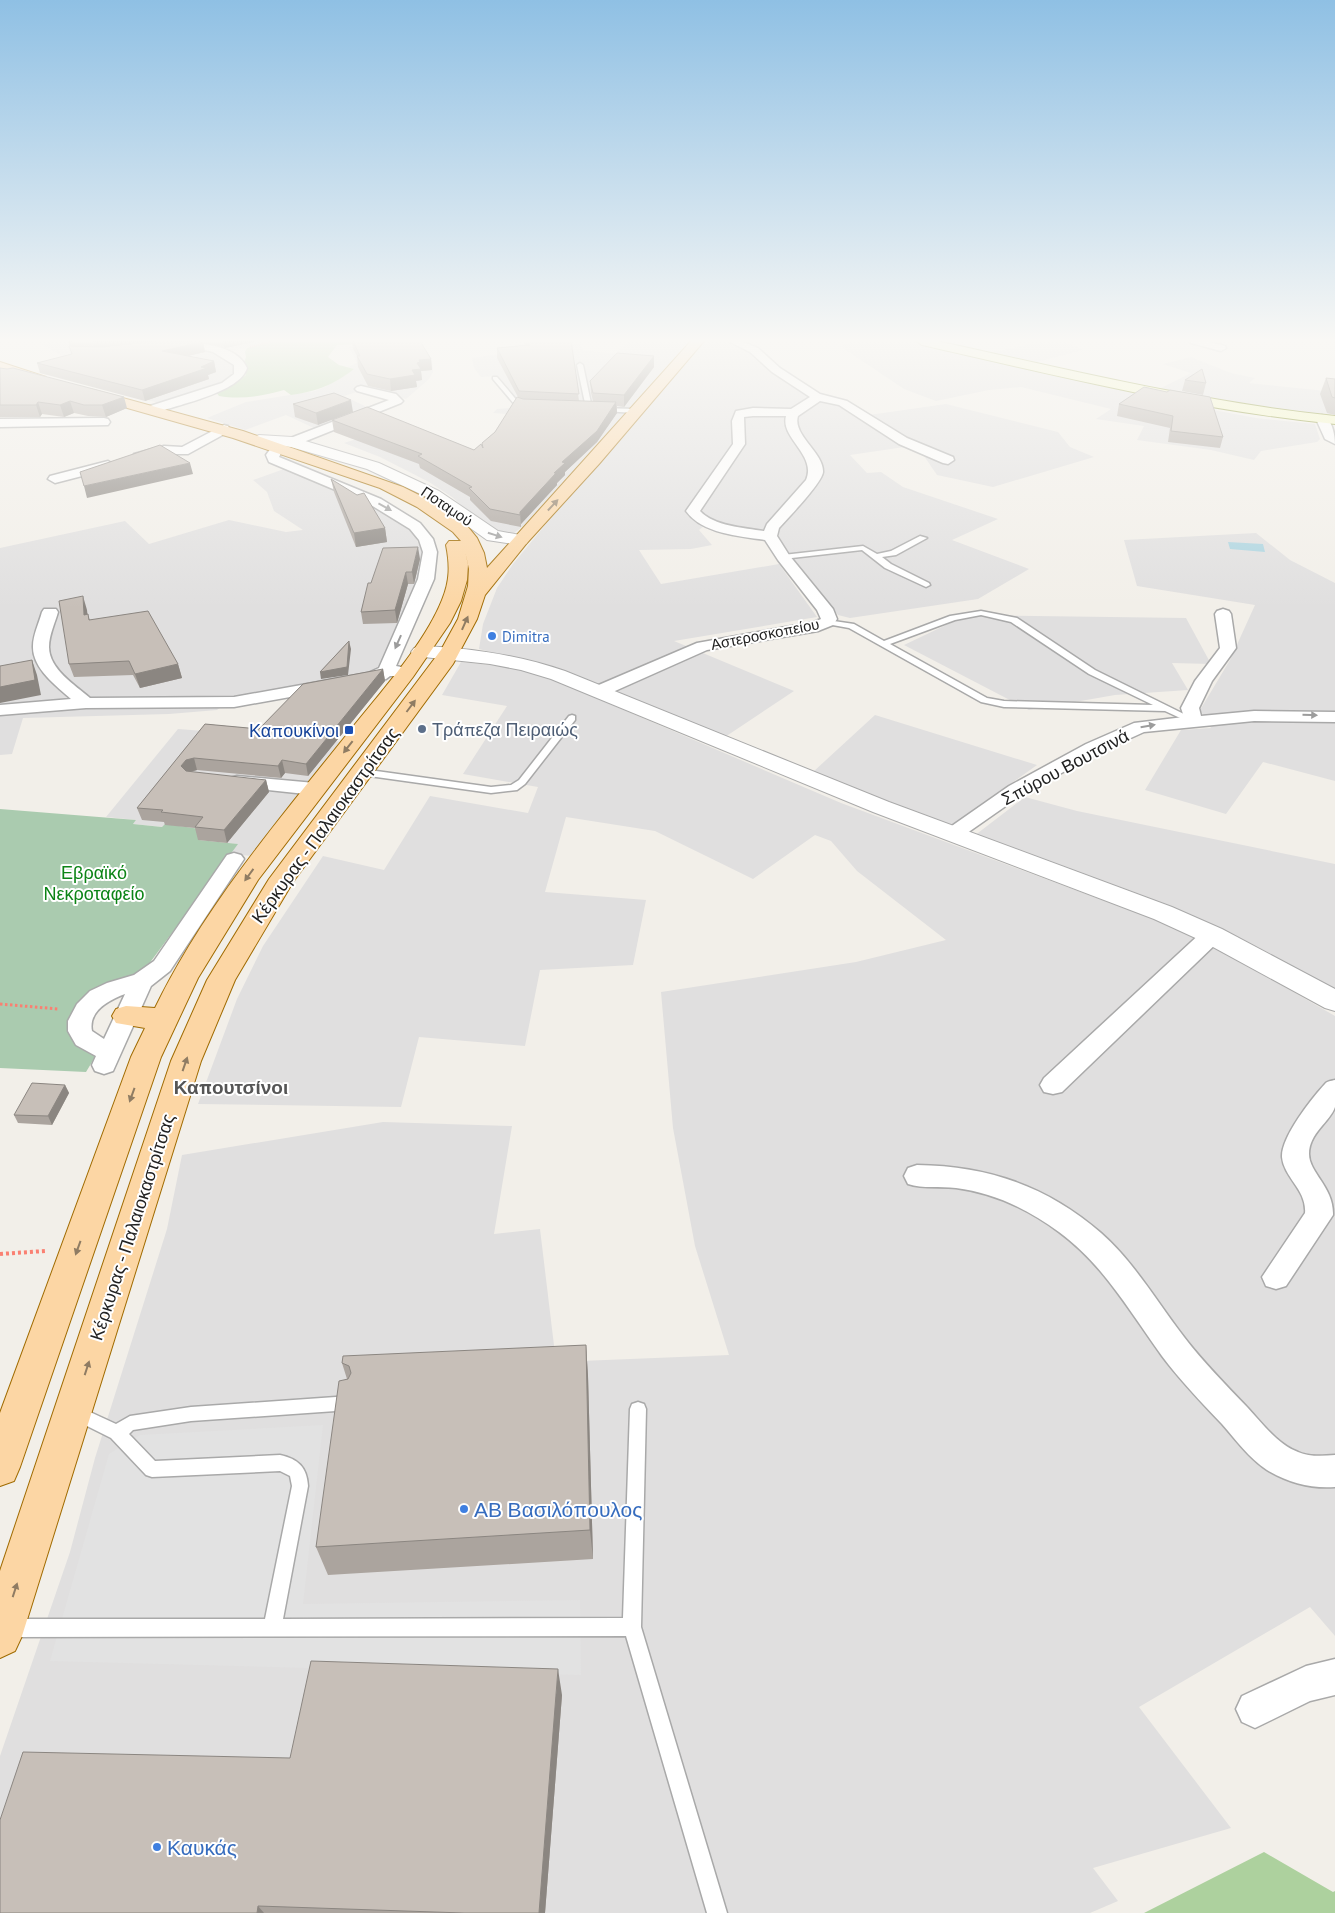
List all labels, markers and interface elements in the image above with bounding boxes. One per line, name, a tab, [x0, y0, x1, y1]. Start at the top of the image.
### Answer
street label: Ποταμού	[418, 482, 476, 530]
one-way arrow	[547, 499, 559, 511]
one-way arrow	[378, 503, 392, 511]
one-way arrow	[487, 532, 502, 540]
street label: Αστεροσκοπείου	[709, 614, 821, 654]
one-way arrow	[460, 616, 469, 631]
place label: Dimitra	[502, 627, 550, 646]
marker: Dimitra	[486, 630, 498, 642]
one-way arrow	[394, 635, 402, 649]
one-way arrow	[406, 699, 416, 713]
one-way arrow	[1302, 711, 1318, 719]
place label: Τράπεζα Πειραιώς	[432, 718, 578, 741]
place label: Καπουκίνοι	[249, 719, 339, 742]
street label: Κέρκυρας - Παλαιοκαστρίτσας	[246, 722, 404, 928]
one-way arrow	[1140, 722, 1156, 730]
marker: Τράπεζα Πειραιώς	[416, 723, 428, 735]
marker: Καπουκίνοι	[343, 724, 355, 736]
street label: Σπύρου Βουτσινά	[997, 724, 1133, 810]
one-way arrow	[343, 740, 354, 753]
park label: Εβραϊκό Νεκροταφείο	[44, 861, 145, 905]
one-way arrow	[244, 868, 254, 882]
one-way arrow	[181, 1056, 189, 1071]
district label: Καπουτσίνοι	[174, 1075, 288, 1099]
one-way arrow	[128, 1088, 136, 1103]
street label: Κέρκυρας - Παλαιοκαστρίτσας	[84, 1110, 180, 1343]
one-way arrow	[74, 1241, 81, 1256]
one-way arrow	[84, 1361, 91, 1376]
place label: ΑΒ Βασιλόπουλος	[474, 1496, 642, 1523]
marker: ΑΒ Βασιλόπουλος	[458, 1503, 470, 1515]
one-way arrow	[12, 1582, 20, 1597]
place label: Καυκάς	[167, 1834, 237, 1861]
marker: Καυκάς	[151, 1841, 163, 1853]

